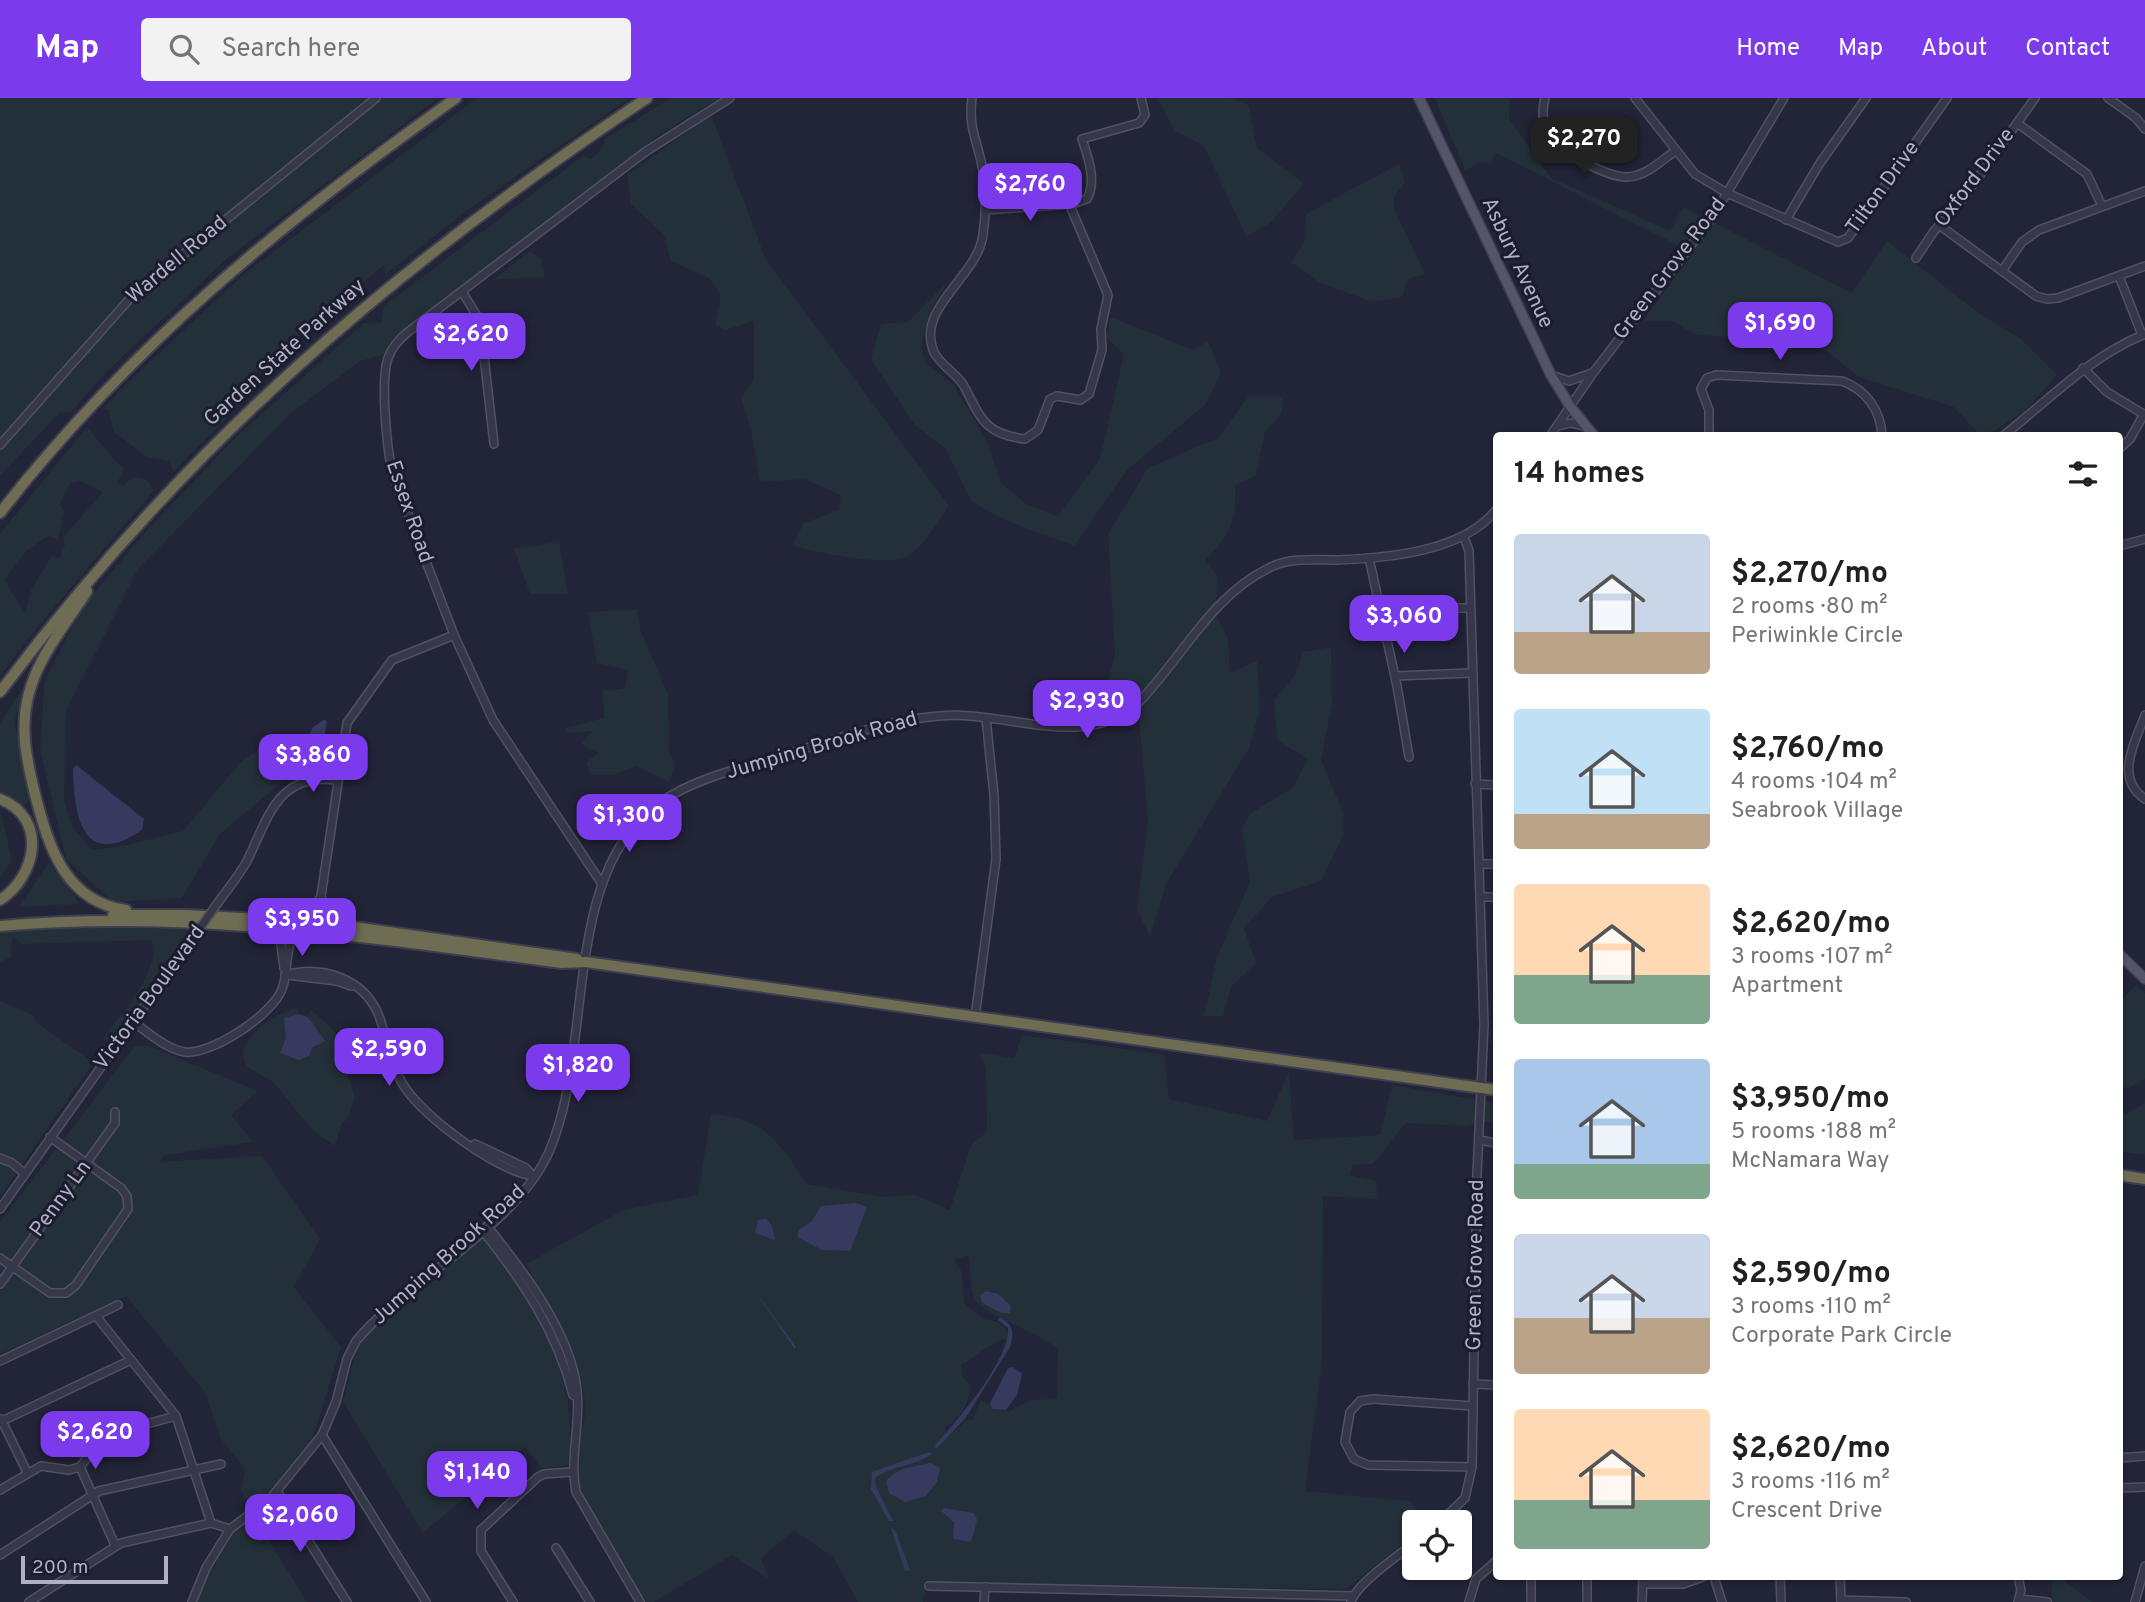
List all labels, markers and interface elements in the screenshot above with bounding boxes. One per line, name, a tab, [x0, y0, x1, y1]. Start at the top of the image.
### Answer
search box	[141, 18, 631, 81]
text: Map	[35, 28, 99, 70]
icon: search	[165, 30, 203, 68]
text: Search here	[221, 33, 360, 66]
text: Home	[1736, 34, 1800, 64]
text: Map	[1838, 34, 1883, 64]
text: About	[1921, 34, 1987, 64]
text: Contact	[2025, 34, 2110, 64]
pin: $2,270	[1527, 118, 1641, 177]
street label: Oxford Drive	[1929, 123, 2021, 233]
text: $2,270	[1546, 125, 1622, 154]
street label: Tilton Drive	[1840, 136, 1926, 240]
pin: $2,760	[973, 164, 1087, 223]
text: $2,760	[994, 171, 1066, 200]
street label: Green Grove Road	[1608, 192, 1732, 346]
street label: Asbury Avenue	[1475, 193, 1559, 333]
street label: Wardell Road	[121, 210, 233, 310]
street label: Garden State Parkway	[199, 273, 371, 433]
pin: $1,690	[1723, 302, 1837, 362]
text: $1,690	[1744, 310, 1816, 339]
pin: $2,620	[414, 314, 528, 373]
text: $2,620	[433, 321, 510, 350]
icon: filters	[2064, 455, 2102, 493]
text: 14 homes	[1514, 456, 1645, 493]
street label: Essex Road	[379, 457, 439, 567]
text: $2,270/mo	[1731, 556, 1888, 593]
icon: home	[1570, 562, 1654, 646]
text: 2 rooms · 80 m²	[1731, 593, 1888, 622]
pin: $3,060	[1347, 596, 1461, 655]
text: $3,060	[1365, 603, 1443, 632]
text: Periwinkle Circle	[1731, 622, 1903, 651]
pin: $2,930	[1030, 680, 1144, 740]
text: $2,930	[1049, 688, 1125, 717]
street label: Jumping Brook Road	[723, 706, 921, 786]
text: $2,760/mo	[1731, 731, 1884, 768]
pin: $3,860	[256, 734, 370, 794]
icon: home	[1570, 737, 1654, 821]
text: $3,860	[275, 742, 351, 771]
text: 4 rooms · 104 m²	[1731, 768, 1897, 797]
pin: $1,300	[572, 794, 686, 854]
text: Seabrook Village	[1731, 797, 1903, 826]
text: $1,300	[593, 802, 665, 831]
pin: $3,950	[245, 898, 359, 958]
text: $3,950	[264, 906, 340, 935]
text: $2,620/mo	[1731, 906, 1891, 943]
icon: home	[1570, 912, 1654, 996]
street label: Victoria Boulevard	[88, 920, 212, 1076]
text: 3 rooms · 107 m²	[1731, 943, 1893, 972]
text: Apartment	[1731, 972, 1843, 1001]
pin: $2,590	[332, 1028, 446, 1088]
text: $2,590	[350, 1036, 428, 1065]
pin: $1,820	[521, 1044, 635, 1104]
text: $1,820	[542, 1052, 614, 1081]
text: $3,950/mo	[1731, 1081, 1889, 1118]
icon: home	[1570, 1087, 1654, 1171]
text: 5 rooms · 188 m²	[1731, 1118, 1896, 1147]
text: McNamara Way	[1731, 1147, 1890, 1176]
street label: Penny Ln	[24, 1155, 98, 1243]
street label: Jumping Brook Road	[367, 1179, 531, 1331]
street label: Green Grove Road	[1461, 1179, 1491, 1351]
text: $2,590/mo	[1731, 1256, 1891, 1293]
icon: home	[1570, 1262, 1654, 1346]
text: 3 rooms · 110 m²	[1731, 1293, 1891, 1322]
text: Corporate Park Circle	[1731, 1322, 1952, 1351]
pin: $2,620	[38, 1412, 152, 1471]
text: $2,620	[57, 1419, 134, 1448]
text: $2,620/mo	[1731, 1431, 1891, 1468]
icon: home	[1570, 1437, 1654, 1521]
pin: $1,140	[420, 1452, 534, 1511]
text: $1,140	[443, 1459, 511, 1488]
text: 3 rooms · 116 m²	[1731, 1468, 1890, 1497]
pin: $2,060	[243, 1494, 357, 1554]
text: Crescent Drive	[1731, 1497, 1882, 1526]
text: $2,060	[261, 1502, 339, 1531]
map controls	[1402, 1510, 1472, 1580]
button: locate	[1402, 1510, 1472, 1580]
scale bar	[21, 1553, 168, 1585]
text: 200 m	[32, 1556, 88, 1580]

